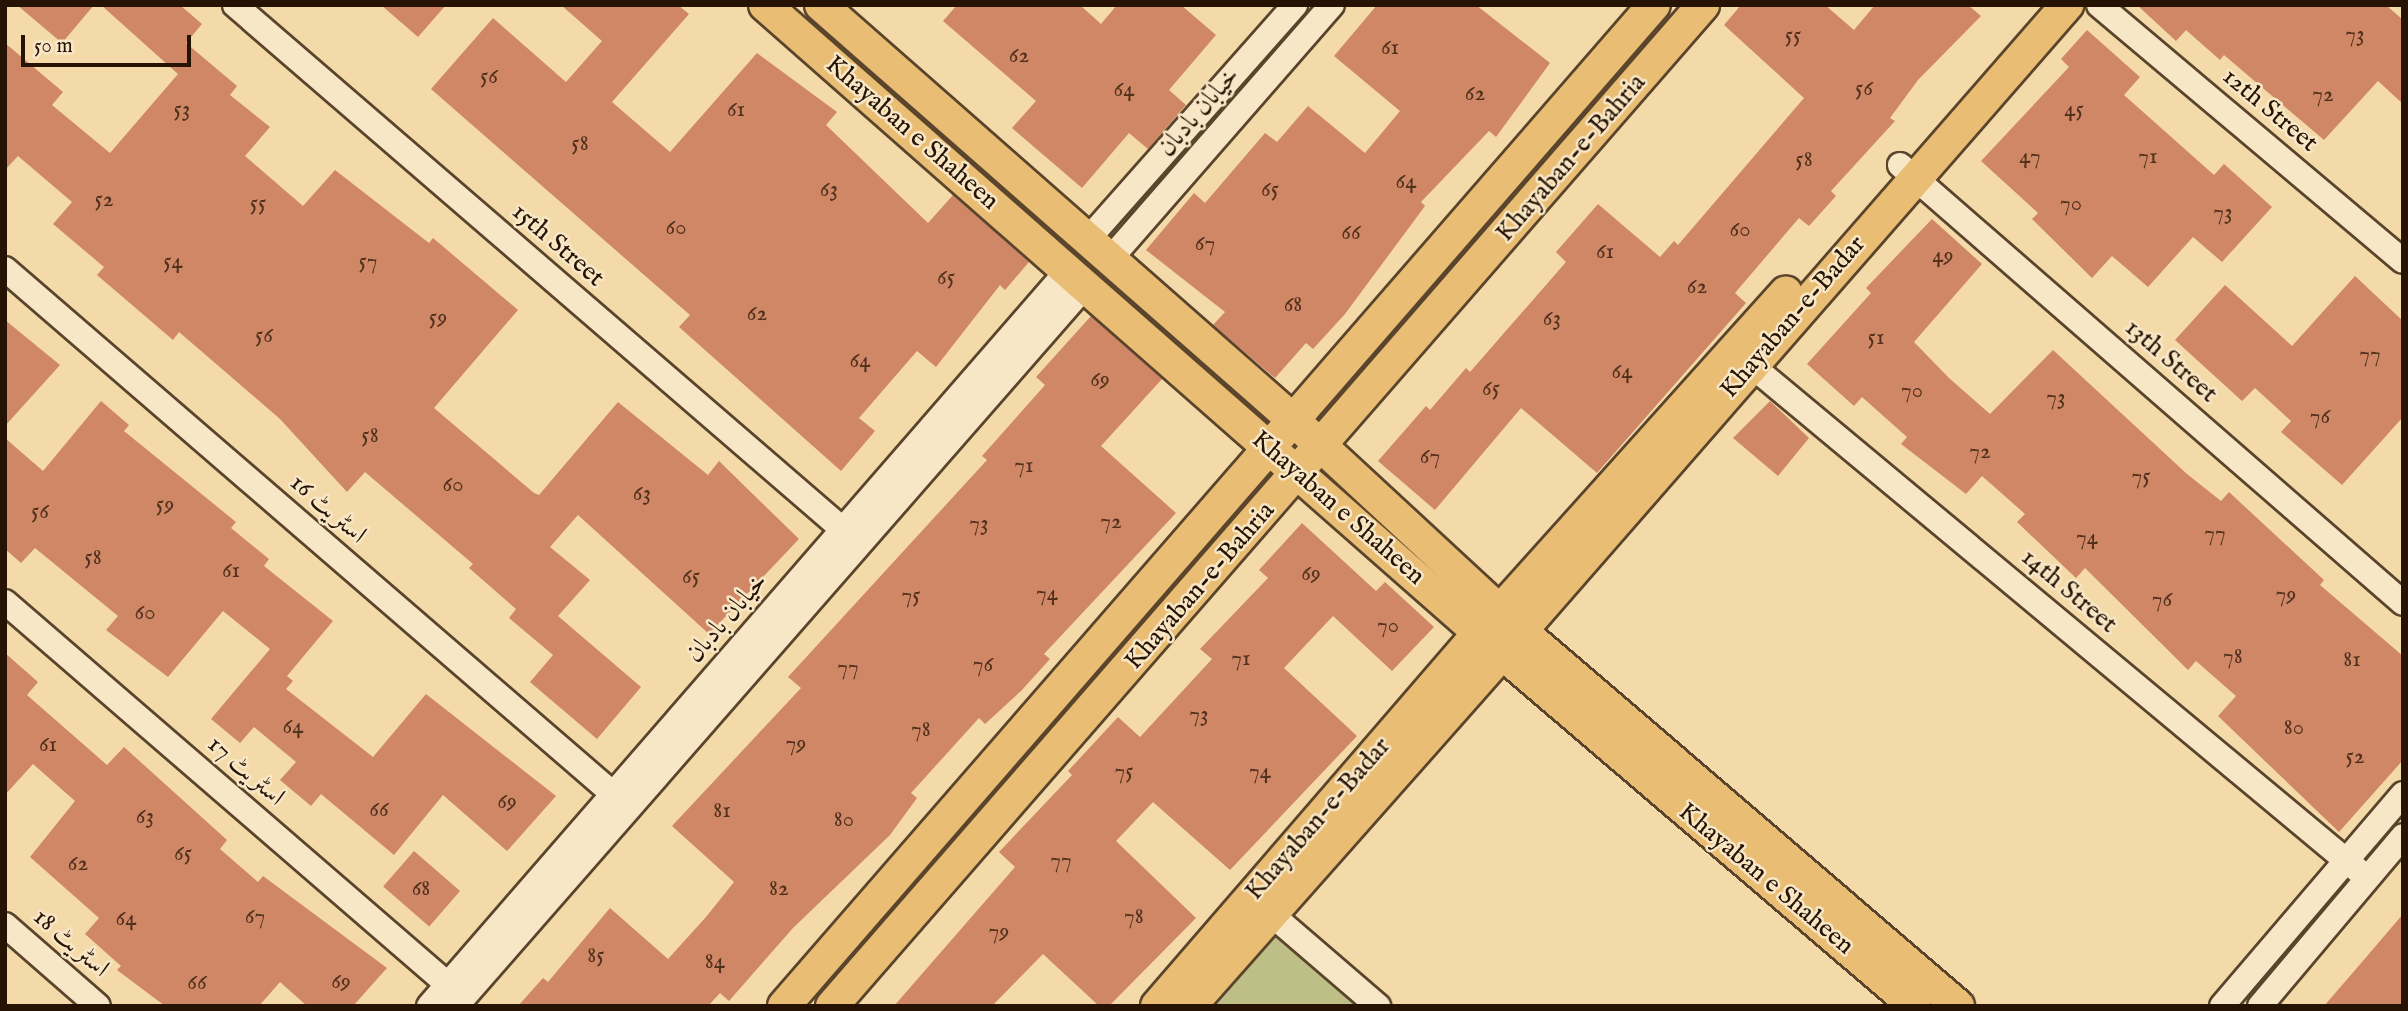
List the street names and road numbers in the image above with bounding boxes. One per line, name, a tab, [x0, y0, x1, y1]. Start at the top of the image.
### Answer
street label: Khayaban e Shaheen	[819, 49, 1005, 217]
street label: خیابان بادبان	[1151, 61, 1247, 163]
street label: 12th Street	[2216, 61, 2324, 159]
street label: Khayaban-e-Bahria	[1490, 68, 1652, 248]
street label: 15th Street	[505, 196, 611, 294]
street label: Khayaban-e-Badar	[1714, 229, 1872, 405]
street label: 13th Street	[2118, 312, 2224, 410]
street label: Khayaban e Shaheen	[1245, 424, 1431, 592]
street label: اسٹریٹ 16	[283, 467, 373, 551]
street label: Khayaban-e-Bahria	[1119, 496, 1281, 676]
street label: 14th Street	[2015, 542, 2123, 640]
street label: خیابان بادبان	[679, 567, 775, 669]
street label: اسٹریٹ 17	[201, 729, 291, 813]
street label: Khayaban-e-Badar	[1239, 731, 1397, 907]
street label: Khayaban e Shaheen	[1672, 796, 1860, 962]
street label: اسٹریٹ 18	[27, 902, 115, 984]

